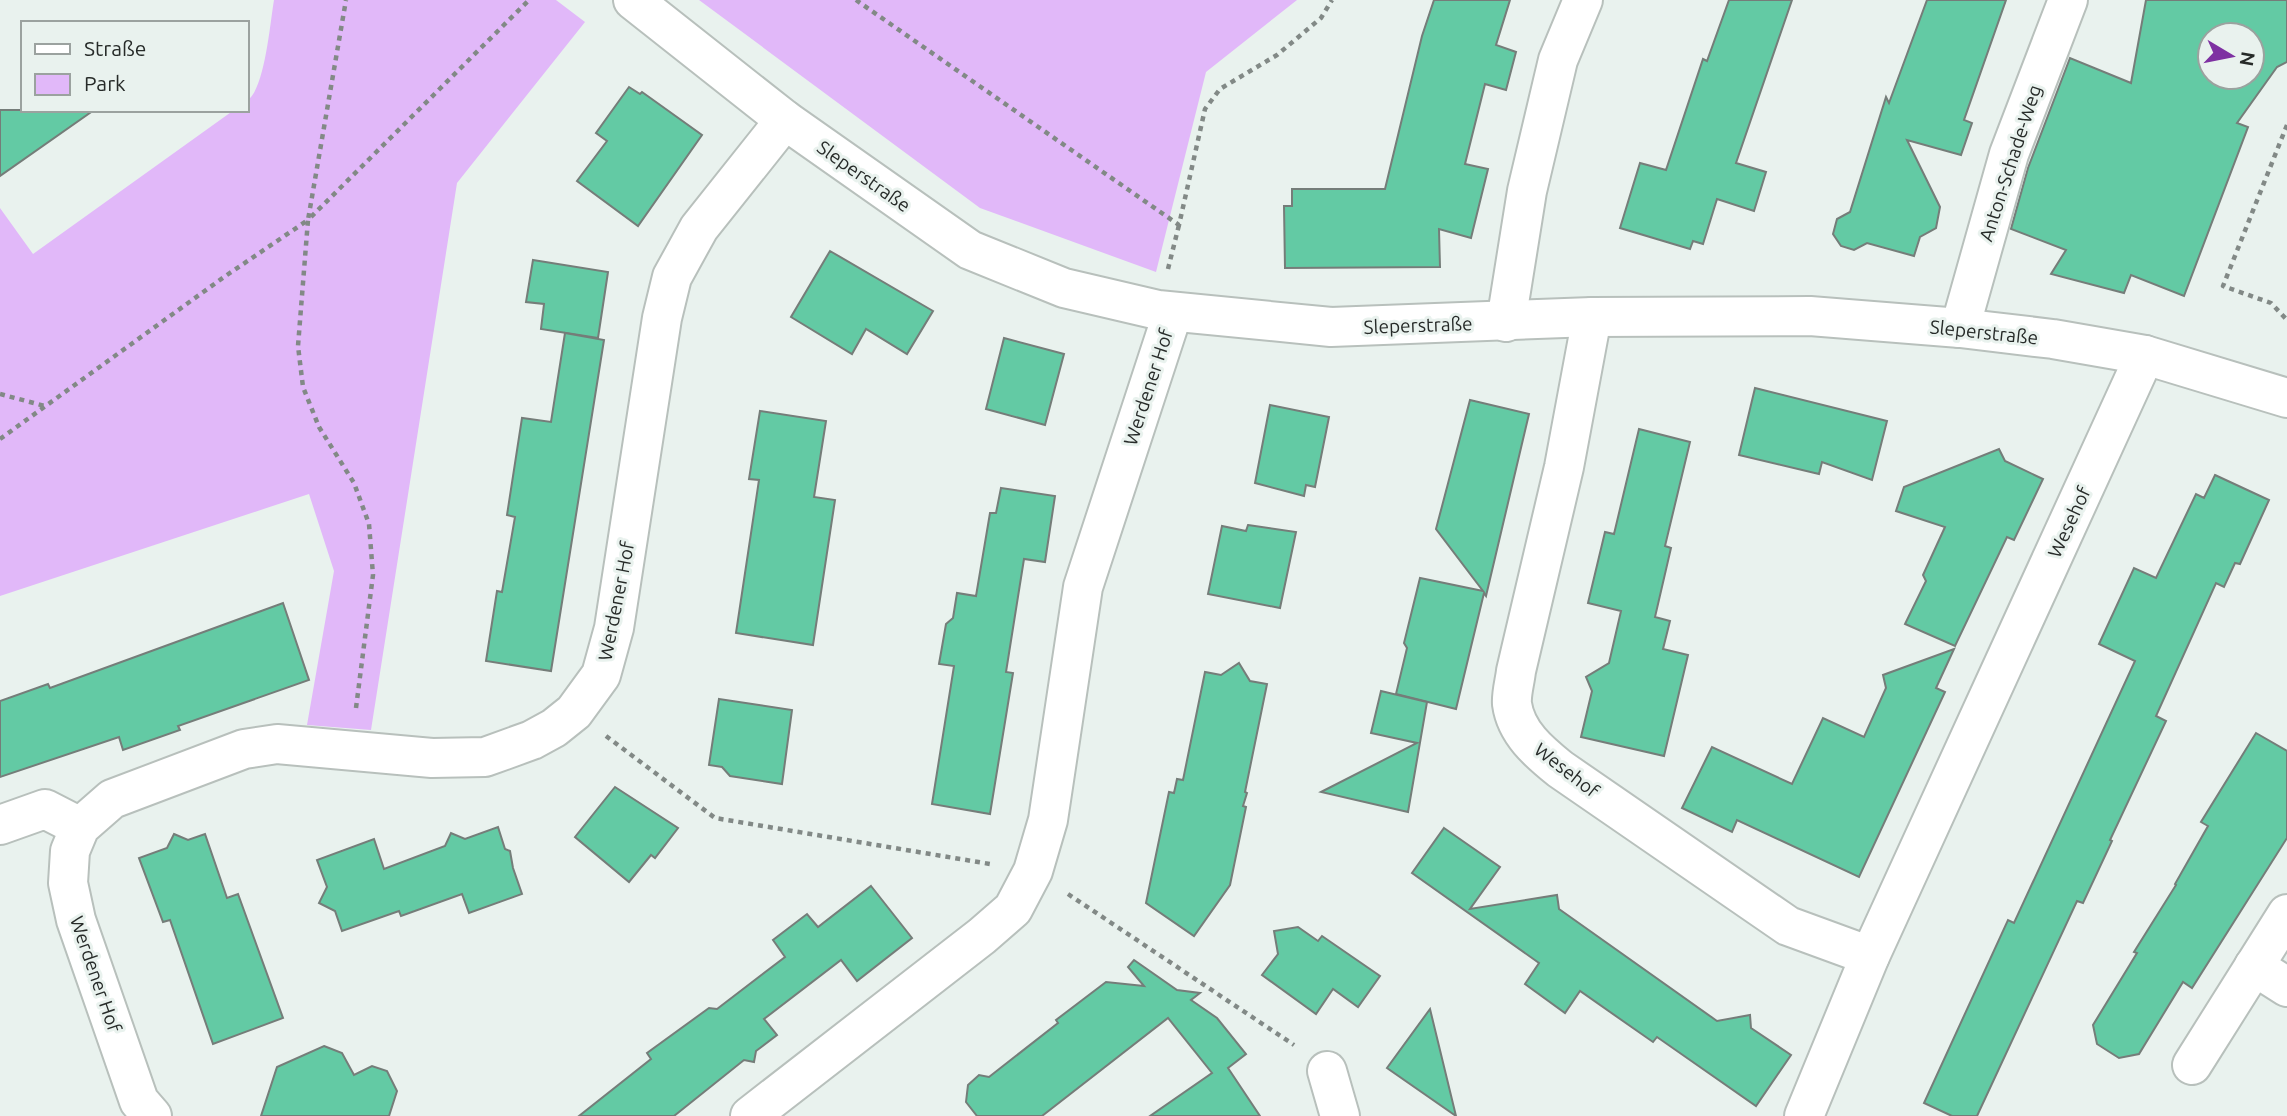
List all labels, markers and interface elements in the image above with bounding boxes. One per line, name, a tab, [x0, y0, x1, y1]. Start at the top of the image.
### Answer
legend	[21, 21, 248, 112]
north arrow	[2196, 21, 2266, 91]
text: Straße	[84, 36, 146, 60]
text: N	[2236, 50, 2260, 68]
text: Park	[84, 71, 126, 95]
street label: Anton-Schade-Weg	[1974, 82, 2046, 244]
street label: Sleperstraße	[813, 136, 915, 216]
street label: Sleperstraße	[1363, 312, 1473, 338]
street label: Sleperstraße	[1929, 315, 2039, 349]
street label: Werdener Hof	[1119, 325, 1177, 448]
street label: Wesehof	[2043, 482, 2095, 561]
street label: Werdener Hof	[594, 539, 638, 663]
street label: Wesehof	[1530, 738, 1604, 802]
street label: Werdener Hof	[66, 913, 126, 1036]

